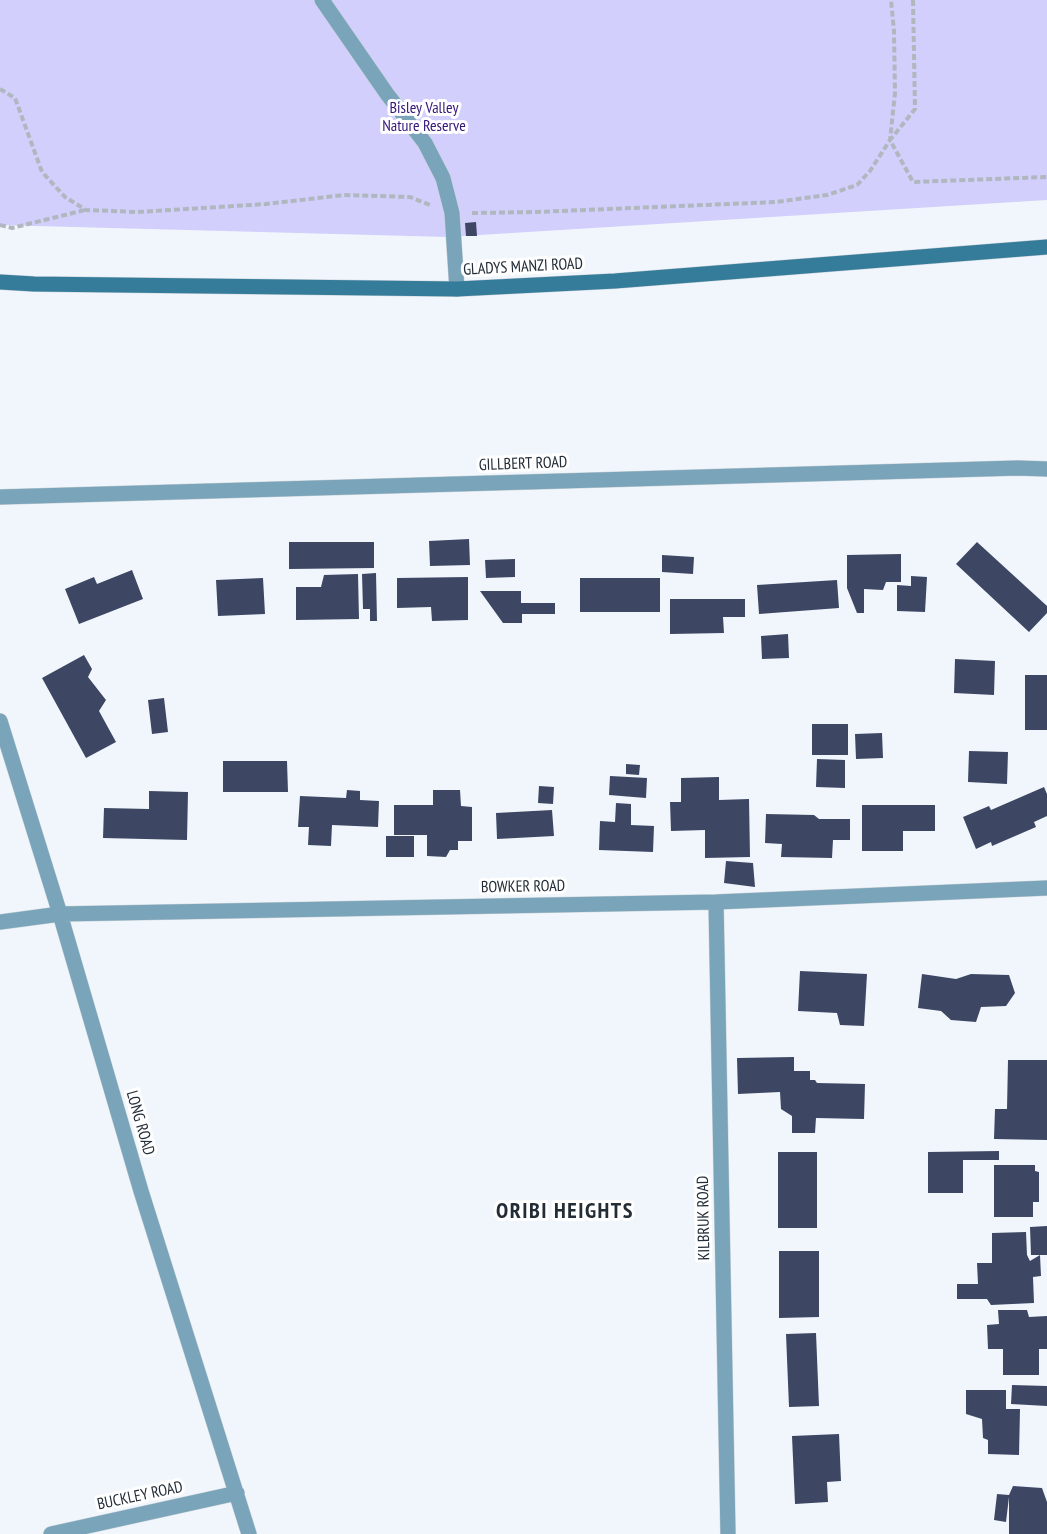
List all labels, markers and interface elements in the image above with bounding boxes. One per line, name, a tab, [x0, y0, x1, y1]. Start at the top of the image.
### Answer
park label: Bisley Valley Nature Reserve	[382, 98, 466, 136]
street label: GLADYS MANZI ROAD	[463, 254, 583, 280]
street label: GILLBERT ROAD	[478, 453, 568, 475]
street label: BOWKER ROAD	[481, 877, 565, 897]
street label: LONG ROAD	[122, 1089, 158, 1157]
street label: KILBRUK ROAD	[694, 1175, 714, 1261]
district label: ORIBI HEIGHTS	[496, 1199, 634, 1225]
street label: BUCKLEY ROAD	[95, 1478, 185, 1514]

